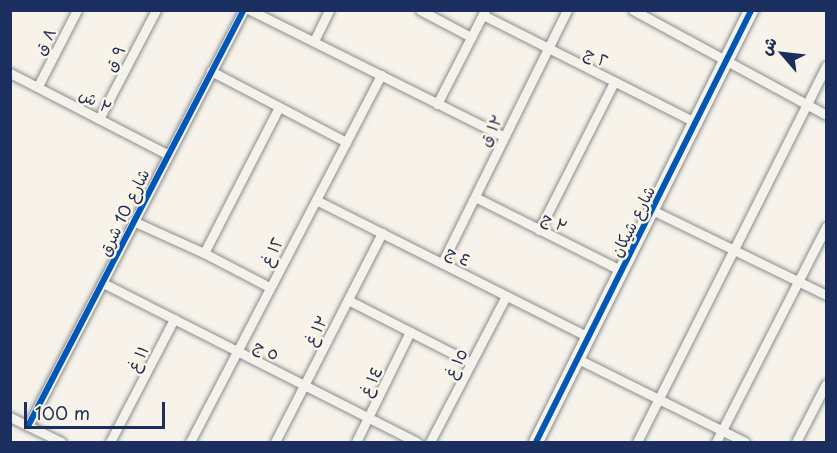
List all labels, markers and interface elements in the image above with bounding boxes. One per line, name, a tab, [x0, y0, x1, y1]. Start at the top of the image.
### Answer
street label: ٨ ق	[29, 24, 59, 58]
north arrow	[753, 24, 813, 84]
text: ش	[752, 32, 782, 59]
street label: ٩ ق	[99, 42, 129, 74]
street label: ٢ ج	[582, 42, 612, 70]
street label: ٣ ش	[76, 84, 116, 116]
street label: ١٣ ق	[474, 111, 506, 149]
street label: شارع 10 شرق	[94, 165, 152, 259]
street label: شارع شيكان	[606, 182, 658, 260]
street label: ٣ ج	[539, 207, 571, 235]
street label: ١٢ غ	[255, 233, 287, 269]
street label: ٤ ج	[443, 241, 475, 269]
street label: ١٣ غ	[299, 312, 331, 348]
street label: ٥ ج	[251, 335, 283, 363]
street label: ١١ غ	[122, 342, 152, 374]
street label: ١٥ غ	[439, 345, 471, 381]
street label: ١٤ غ	[355, 363, 385, 399]
scale bar	[27, 390, 168, 428]
text: 100 m	[35, 399, 90, 426]

